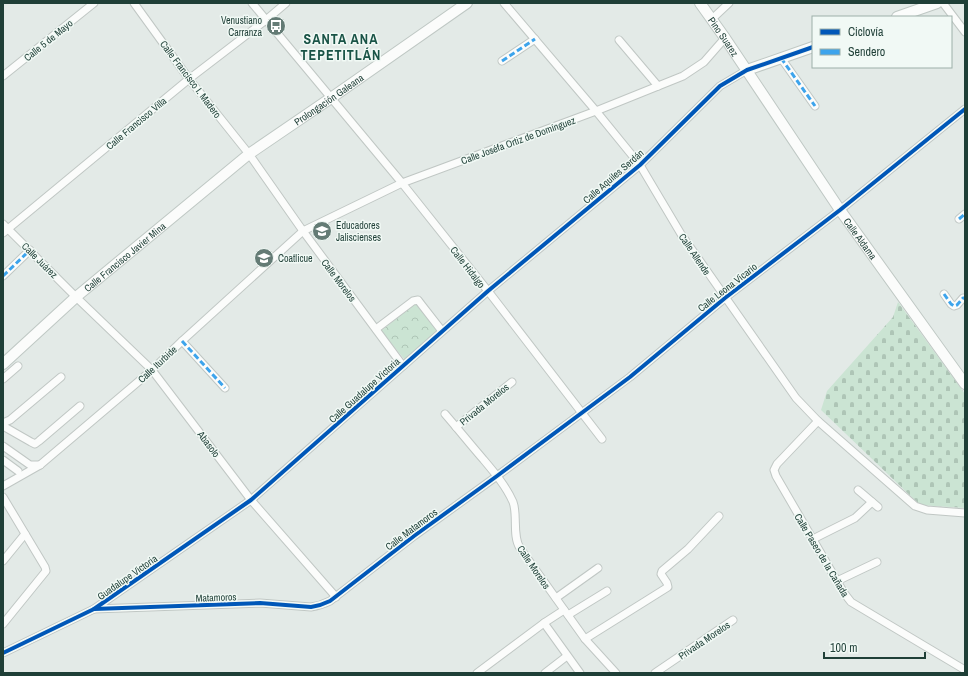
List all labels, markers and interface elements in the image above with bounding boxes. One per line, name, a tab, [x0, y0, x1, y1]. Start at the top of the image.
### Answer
place label: Venustiano Carranza	[221, 14, 262, 39]
street label: Pino Suarez	[705, 14, 741, 59]
bus stop icon: Venustiano Carranza	[265, 15, 287, 37]
street label: Calle 5 de Mayo	[21, 16, 76, 64]
legend	[812, 16, 952, 68]
text: Ciclovía	[848, 24, 884, 40]
district label: SANTA ANA TEPETITLÁN	[301, 30, 381, 64]
street label: Calle Francisco I. Madero	[157, 38, 224, 121]
text: Sendero	[848, 44, 885, 60]
street label: Prolongación Galeana	[292, 71, 367, 128]
street label: Calle Francisco Villa	[103, 94, 170, 152]
street label: Calle Joséfa Ortiz de Domínguez	[459, 114, 577, 167]
street label: Calle Aquiles Serdán	[580, 146, 646, 206]
street label: Calle Aldama	[841, 215, 880, 263]
street label: Calle Francisco Javier Mina	[81, 219, 169, 295]
place label: Educadores Jaliscienses	[336, 219, 381, 244]
school or university icon: Educadores Jaliscienses	[311, 220, 333, 242]
street label: Calle Allende	[676, 231, 714, 278]
street label: Calle Juárez	[19, 240, 60, 281]
street label: Calle Hidalgo	[447, 244, 488, 291]
school or university icon: Coatlicue	[253, 247, 275, 269]
place label: Coatlicue	[278, 252, 313, 265]
street label: Calle Morelos	[318, 256, 359, 304]
street label: Calle Leona Vicario	[695, 260, 760, 315]
street label: Calle Iturbide	[135, 343, 180, 386]
street label: Calle Guadalupe Victoria	[326, 355, 403, 426]
street label: Privada Morelos	[457, 381, 512, 428]
street label: Abasolo	[194, 428, 223, 460]
street label: Calle Matamoros	[383, 506, 440, 553]
street label: Calle Paseo de la Cañada	[791, 511, 852, 600]
street label: Calle Morelos	[514, 543, 553, 592]
street label: Guadalupe Victoria	[95, 552, 160, 603]
street label: Matamoros	[195, 590, 237, 605]
street label: Privada Morelos	[676, 618, 733, 662]
scale bar	[824, 634, 925, 660]
text: 100 m	[830, 640, 857, 656]

